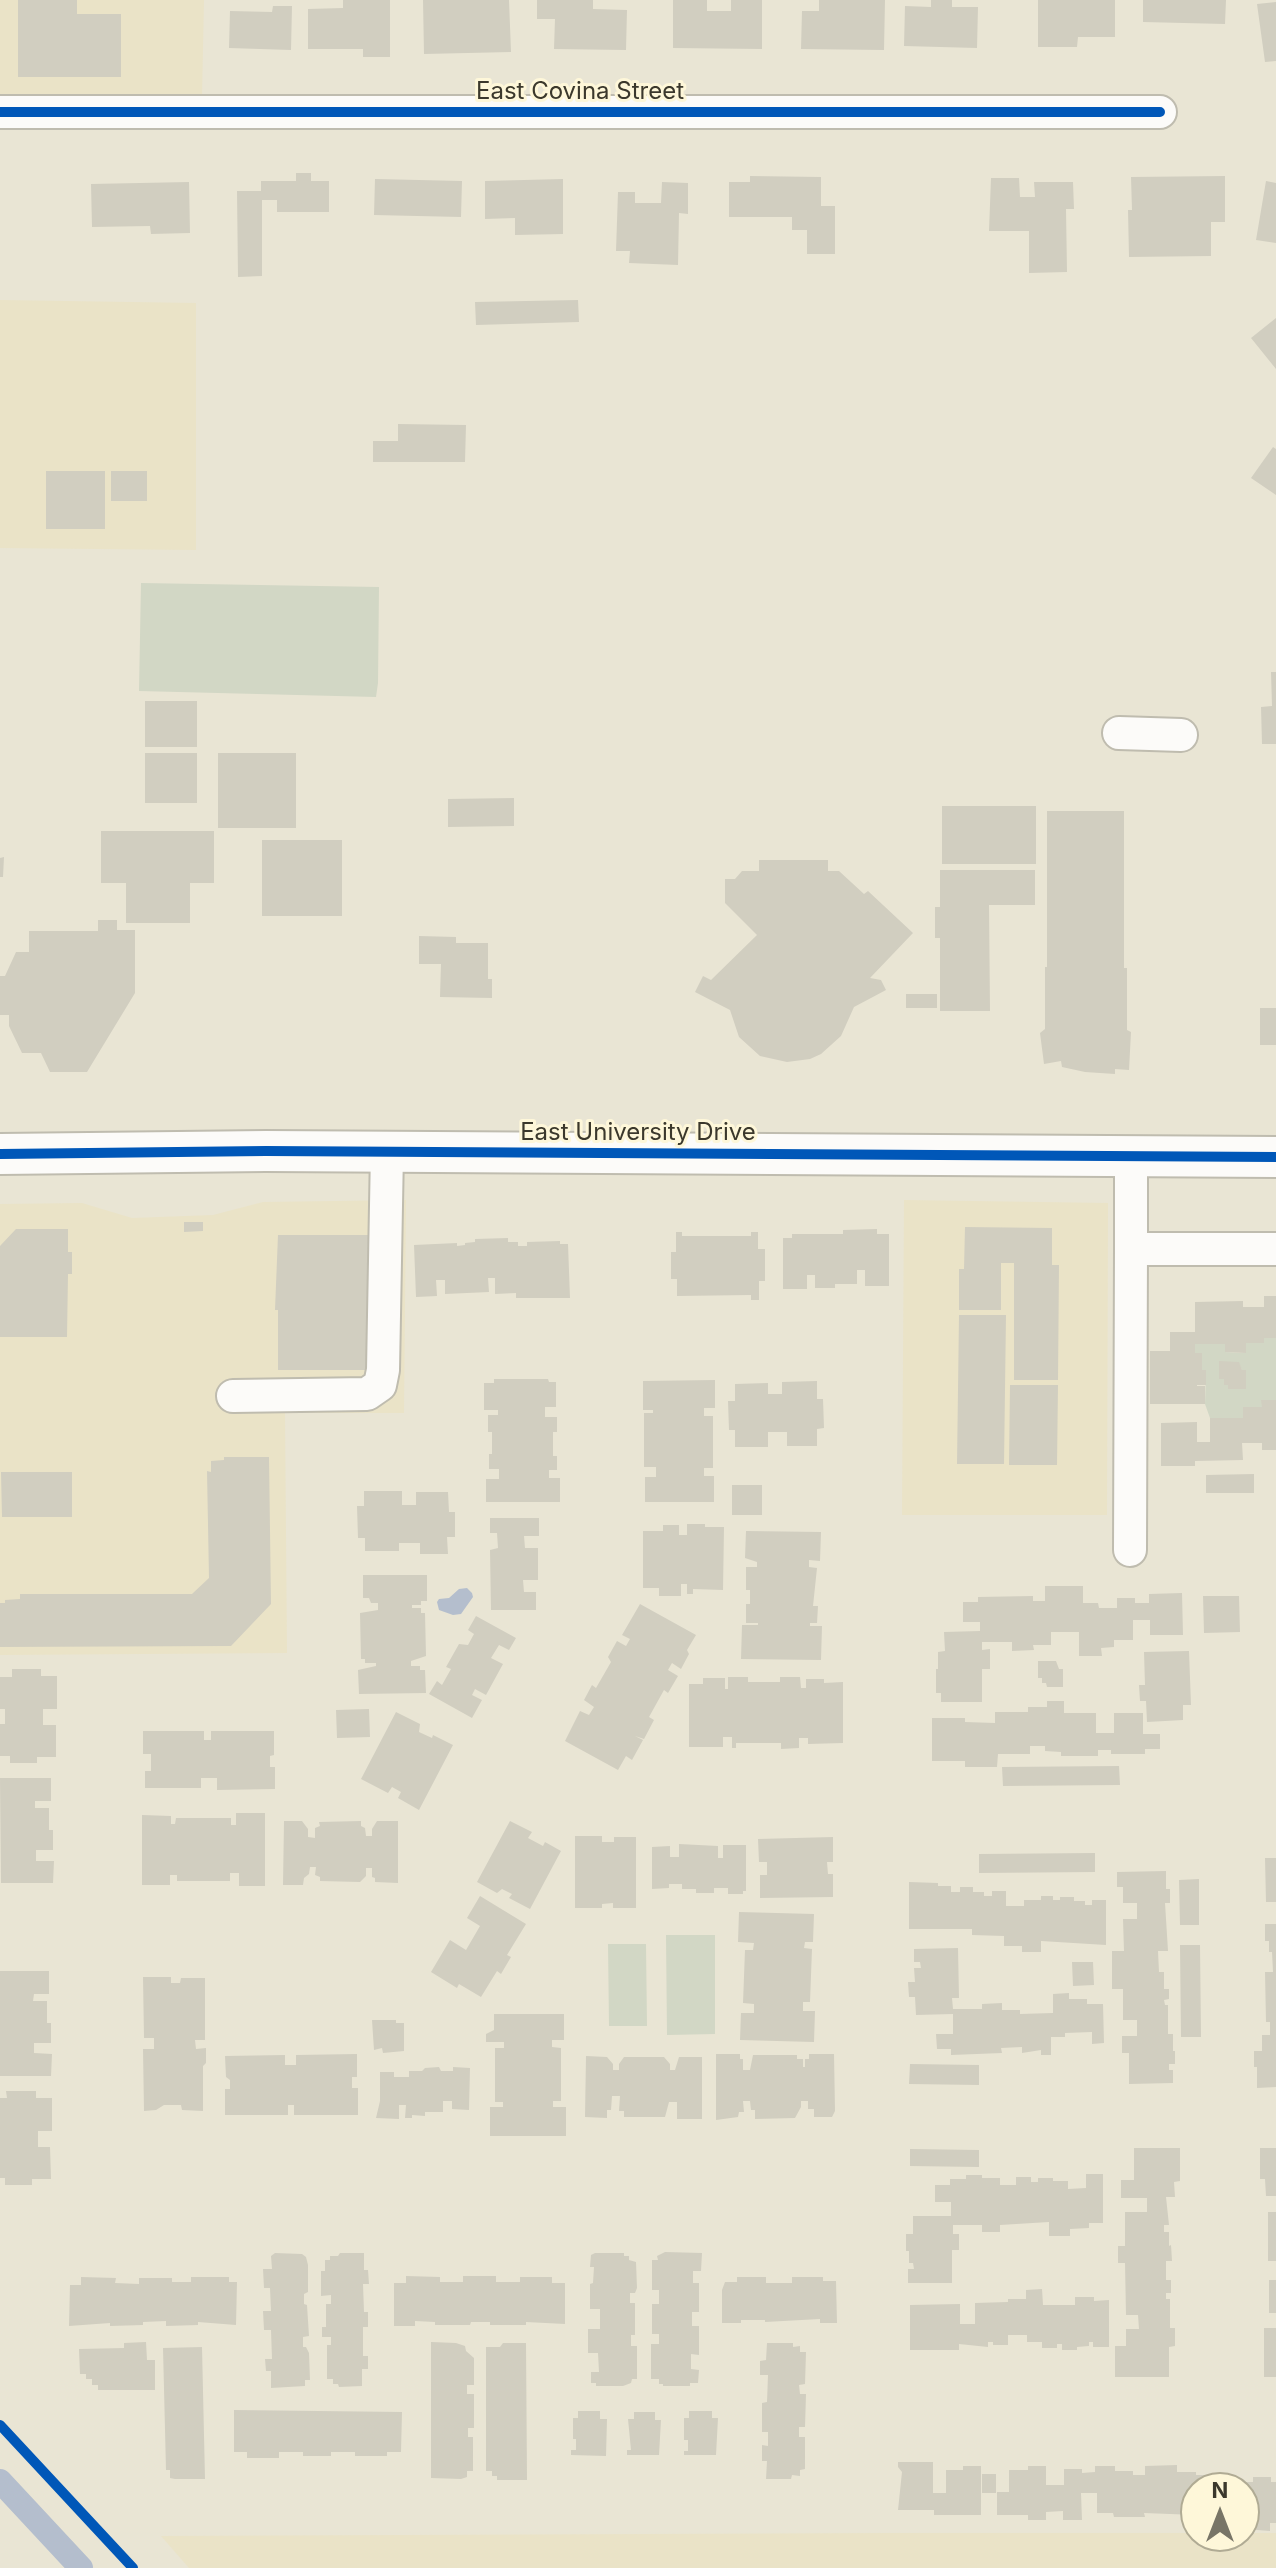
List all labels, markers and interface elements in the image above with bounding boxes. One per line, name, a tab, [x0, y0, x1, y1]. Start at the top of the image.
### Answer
street label: East Covina Street	[476, 78, 684, 106]
street label: East University Drive	[520, 1119, 756, 1147]
north arrow	[1180, 2472, 1260, 2552]
text: N	[1212, 2477, 1228, 2503]

